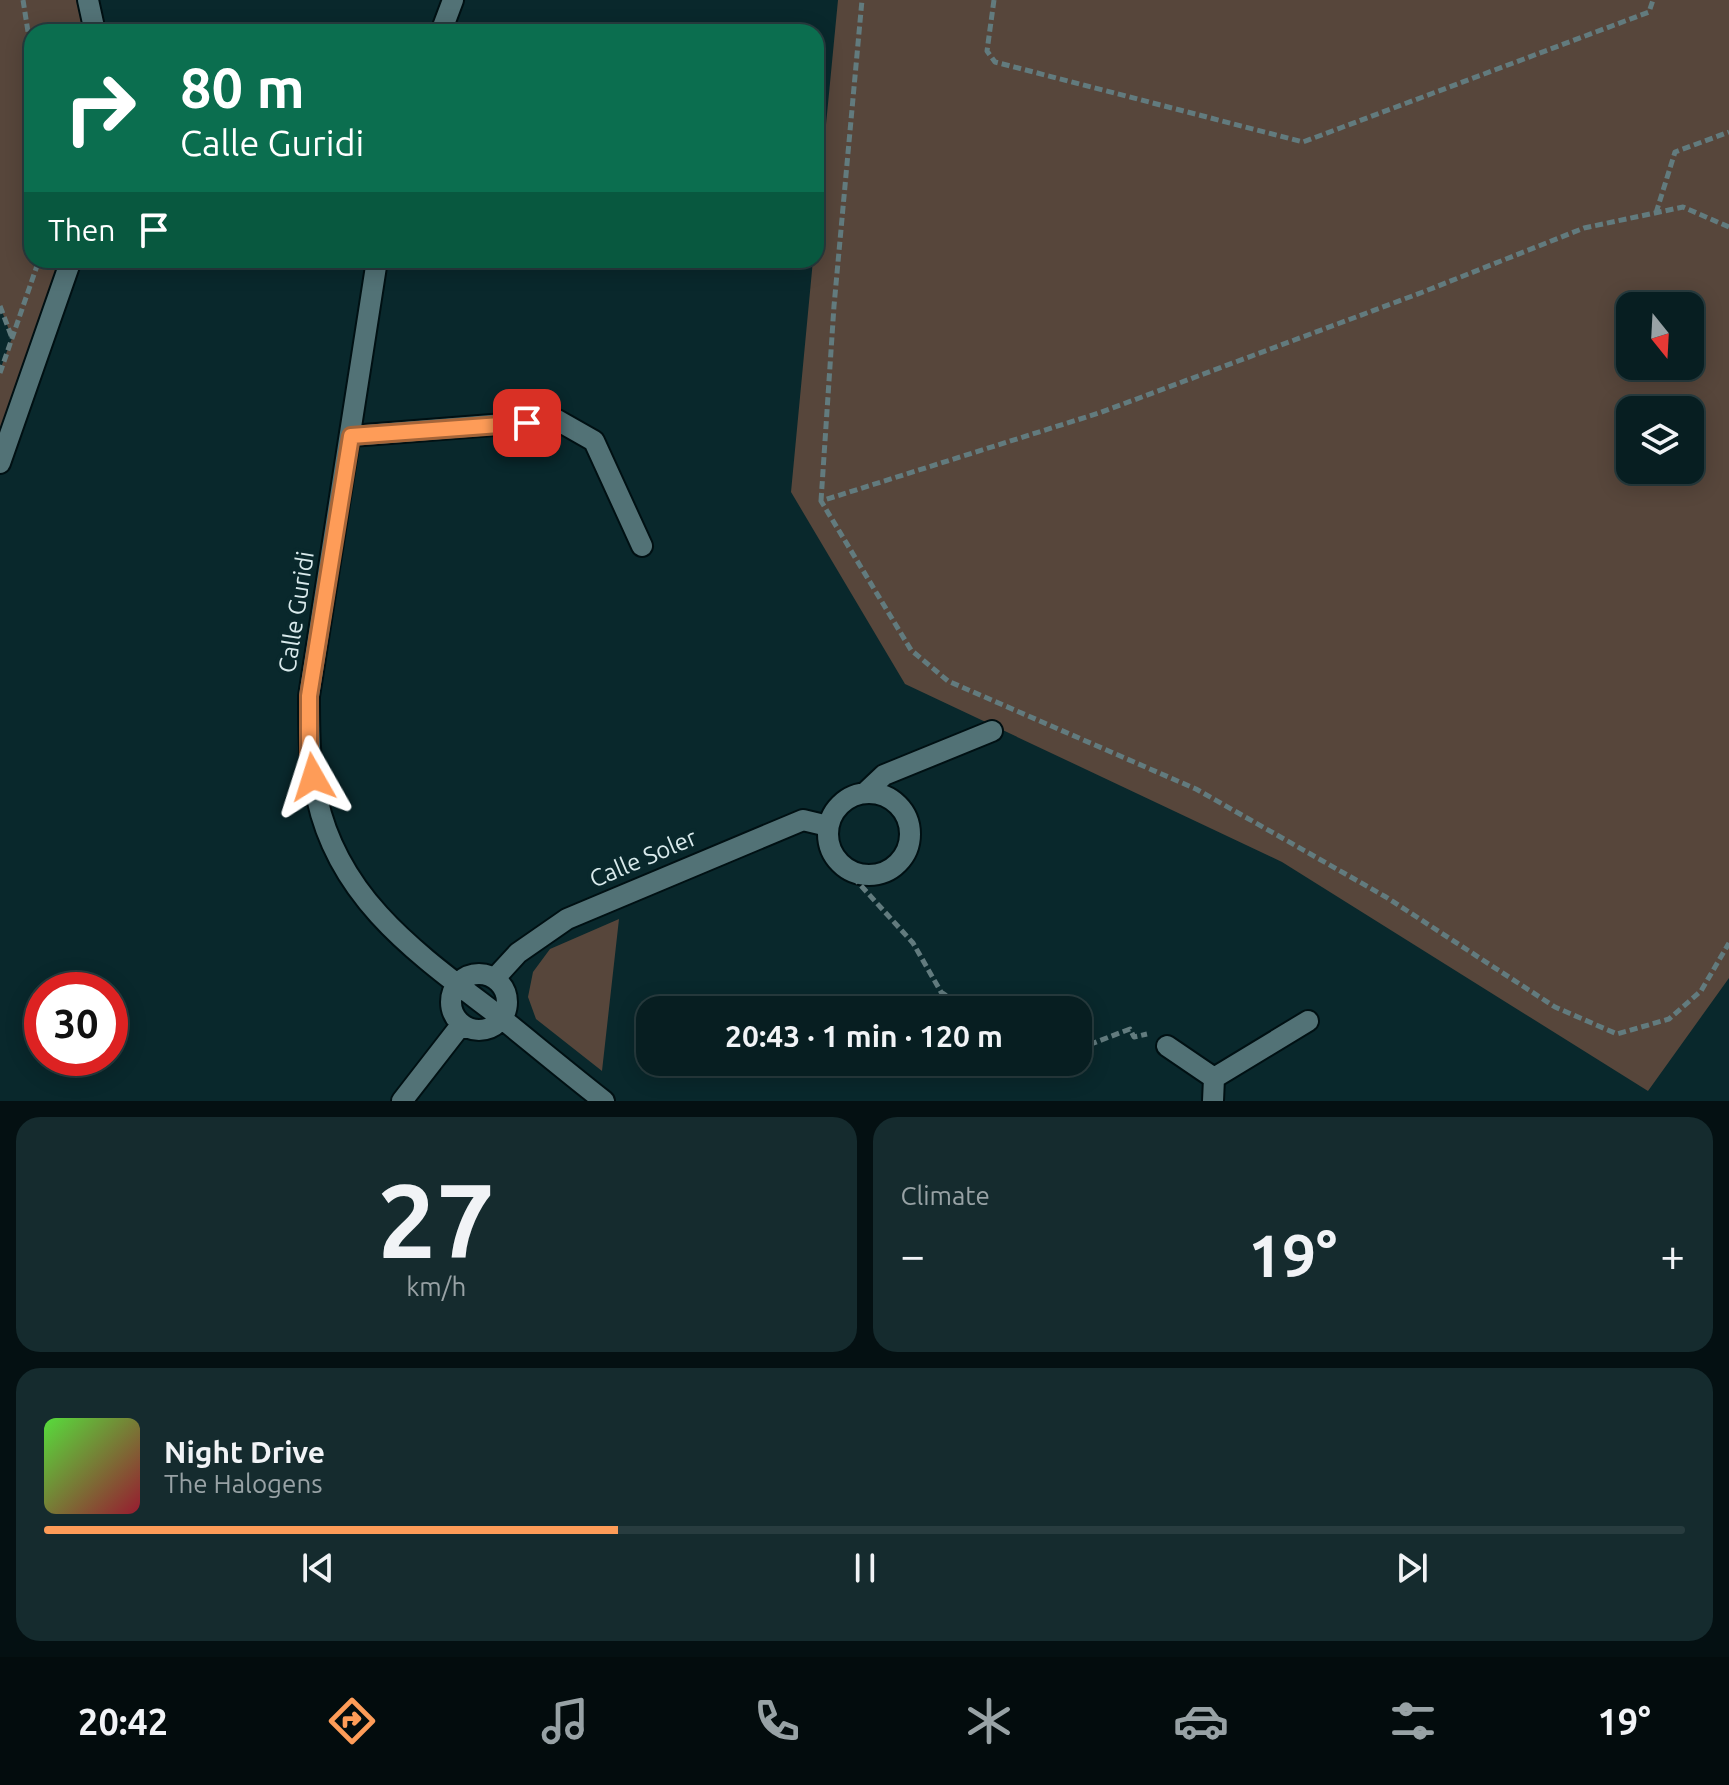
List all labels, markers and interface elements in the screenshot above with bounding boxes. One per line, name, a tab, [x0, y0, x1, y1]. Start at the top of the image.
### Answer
icon: right	[48, 56, 152, 160]
text: 80 m	[180, 56, 305, 119]
text: Calle Guridi	[180, 122, 364, 163]
icon: arrive	[132, 208, 176, 252]
text: Then	[48, 213, 116, 247]
north arrow	[1616, 292, 1704, 380]
map controls	[1616, 292, 1704, 484]
pin	[493, 389, 561, 457]
button: layers	[1616, 396, 1704, 484]
icon: arrive	[505, 401, 549, 445]
street label: Calle Guridi	[273, 549, 319, 675]
position arrow	[271, 735, 355, 819]
street label: Calle Soler	[585, 823, 701, 893]
speed limit sign: 30	[24, 972, 128, 1076]
text: 20:43 · 1 min · 120 m	[725, 1019, 1003, 1053]
text: 27	[378, 1161, 495, 1278]
text: Climate	[901, 1181, 990, 1210]
text: 19°	[1248, 1221, 1337, 1288]
text: −	[901, 1230, 925, 1279]
text: +	[1660, 1230, 1685, 1279]
text: km/h	[406, 1272, 466, 1301]
text: Night Drive	[164, 1435, 325, 1469]
text: The Halogens	[164, 1469, 323, 1498]
icon: previous	[296, 1546, 340, 1590]
icon: pause	[843, 1546, 887, 1590]
icon: next	[1390, 1546, 1434, 1590]
icon: directions	[324, 1693, 380, 1749]
icon: music	[537, 1693, 593, 1749]
icon: phone	[749, 1693, 805, 1749]
icon: climate	[961, 1693, 1017, 1749]
icon: car	[1173, 1693, 1229, 1749]
icon: filters	[1385, 1693, 1441, 1749]
text: 20:42	[78, 1701, 168, 1742]
text: 19°	[1597, 1701, 1651, 1742]

